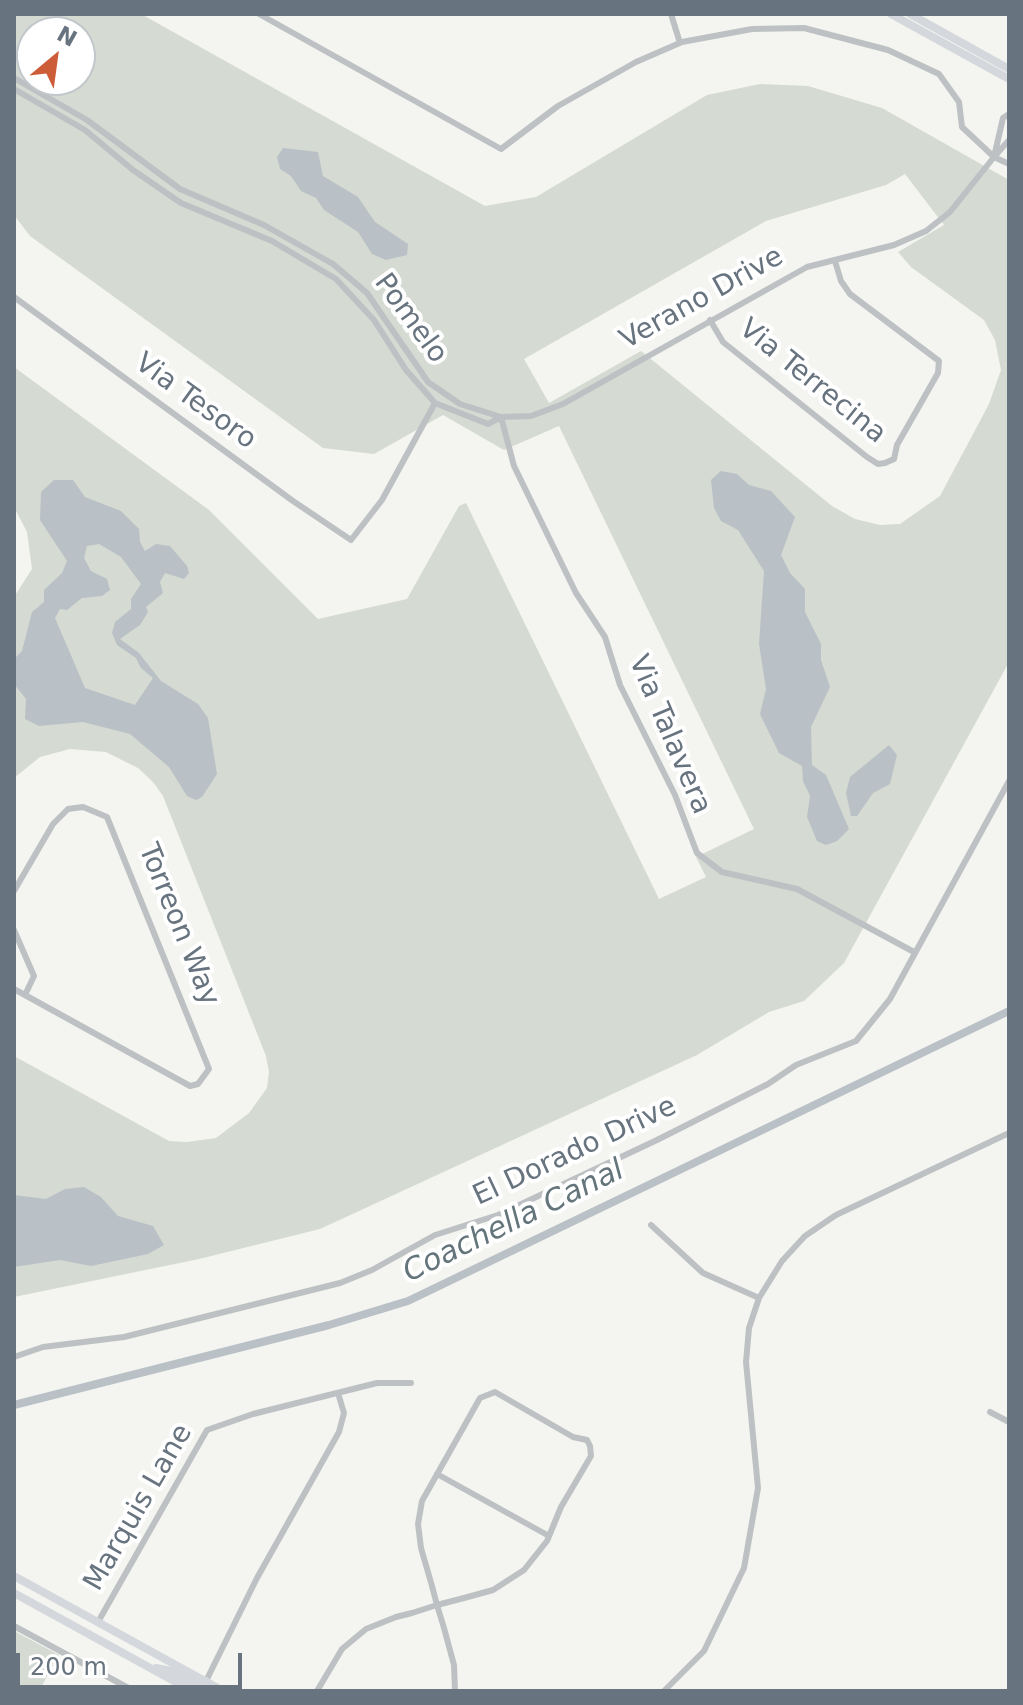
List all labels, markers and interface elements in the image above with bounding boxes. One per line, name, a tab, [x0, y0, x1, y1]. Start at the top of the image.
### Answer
north arrow	[16, 16, 96, 96]
text: N	[53, 21, 81, 52]
street label: Verano Drive	[615, 240, 789, 358]
street label: Pomelo	[366, 268, 454, 370]
street label: Via Terrecina	[732, 313, 892, 451]
street label: Via Tesoro	[128, 347, 262, 457]
street label: Via Talavera	[620, 650, 718, 820]
street label: Torreon Way	[130, 839, 226, 1011]
street label: El Dorado Drive	[468, 1090, 682, 1214]
water label: Coachella Canal	[398, 1153, 630, 1291]
street label: Marquis Lane	[78, 1419, 200, 1597]
scale bar	[20, 1637, 246, 1687]
text: 200 m	[30, 1653, 107, 1681]

